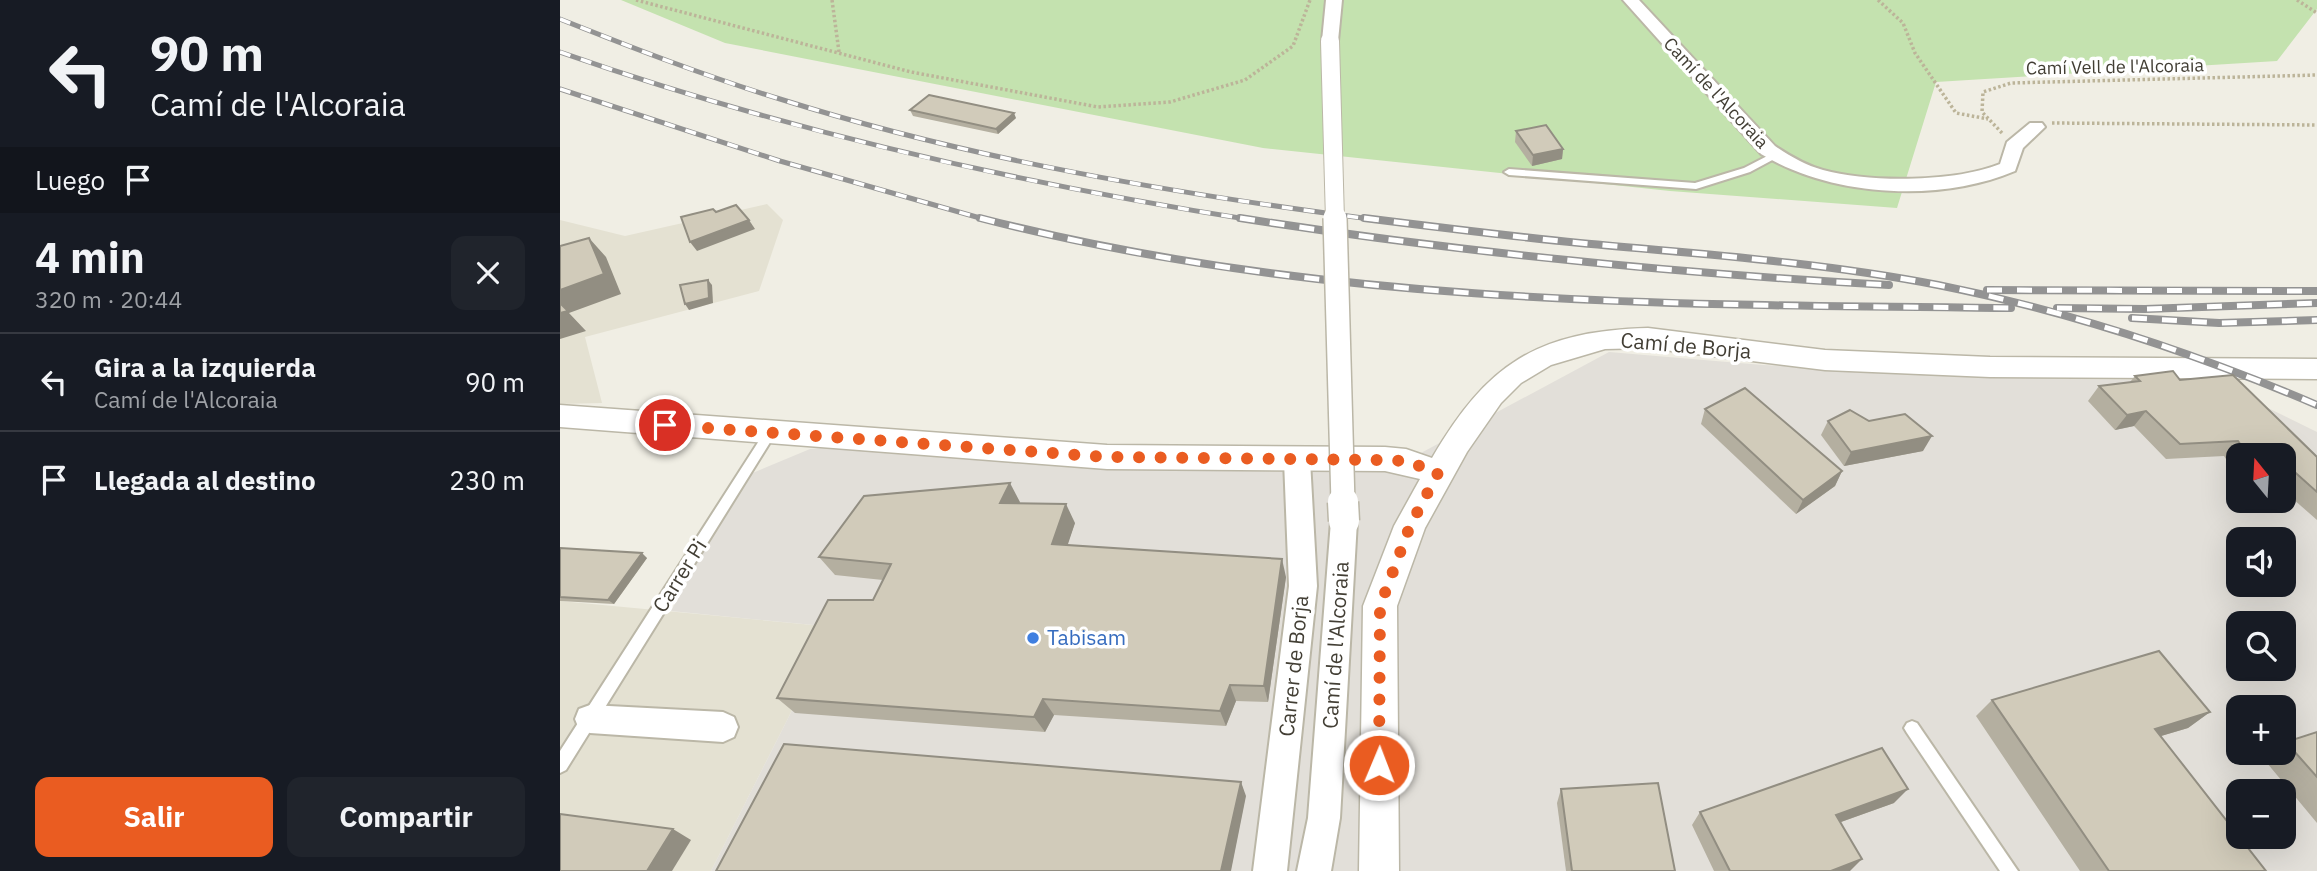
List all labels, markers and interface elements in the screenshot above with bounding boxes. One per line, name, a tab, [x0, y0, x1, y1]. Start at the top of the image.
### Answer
text: 90 m	[150, 21, 264, 84]
icon: left	[35, 28, 126, 119]
street label: Camí de l'Alcoraia	[1659, 32, 1774, 153]
street label: Camí Vell de l'Alcoraia	[2026, 53, 2205, 80]
text: Camí de l'Alcoraia	[150, 83, 406, 125]
icon: arrive	[119, 161, 157, 199]
text: Luego	[35, 163, 105, 197]
text: 4 min	[35, 230, 145, 285]
button: close	[451, 236, 525, 310]
text: 320 m · 20:44	[35, 284, 182, 314]
street label: Camí de Borja	[1620, 325, 1753, 365]
text: Gira a la izquierda	[94, 350, 316, 384]
icon: left	[35, 363, 73, 401]
text: 90 m	[465, 365, 525, 399]
text: Camí de l'Alcoraia	[94, 384, 278, 414]
pin	[635, 395, 695, 455]
icon: arrive	[646, 406, 684, 444]
north arrow	[2226, 443, 2296, 513]
map controls	[2226, 443, 2296, 849]
icon: arrive	[35, 461, 73, 499]
text: Llegada al destino	[94, 463, 316, 497]
text: 230 m	[449, 463, 525, 497]
button: sound	[2226, 527, 2296, 597]
street label: Carrer Pi	[646, 533, 713, 618]
street label: Camí de l'Alcoraia	[1315, 560, 1355, 730]
street label: Carrer de Borja	[1272, 594, 1314, 738]
button: search	[2226, 611, 2296, 681]
place label: Tabisam	[1047, 623, 1126, 651]
marker: Tabisam	[1025, 630, 1041, 646]
button: +	[2226, 695, 2296, 765]
position arrow	[1342, 728, 1416, 802]
button: Salir	[35, 777, 273, 857]
button: Compartir	[287, 777, 525, 857]
button: −	[2226, 779, 2296, 849]

